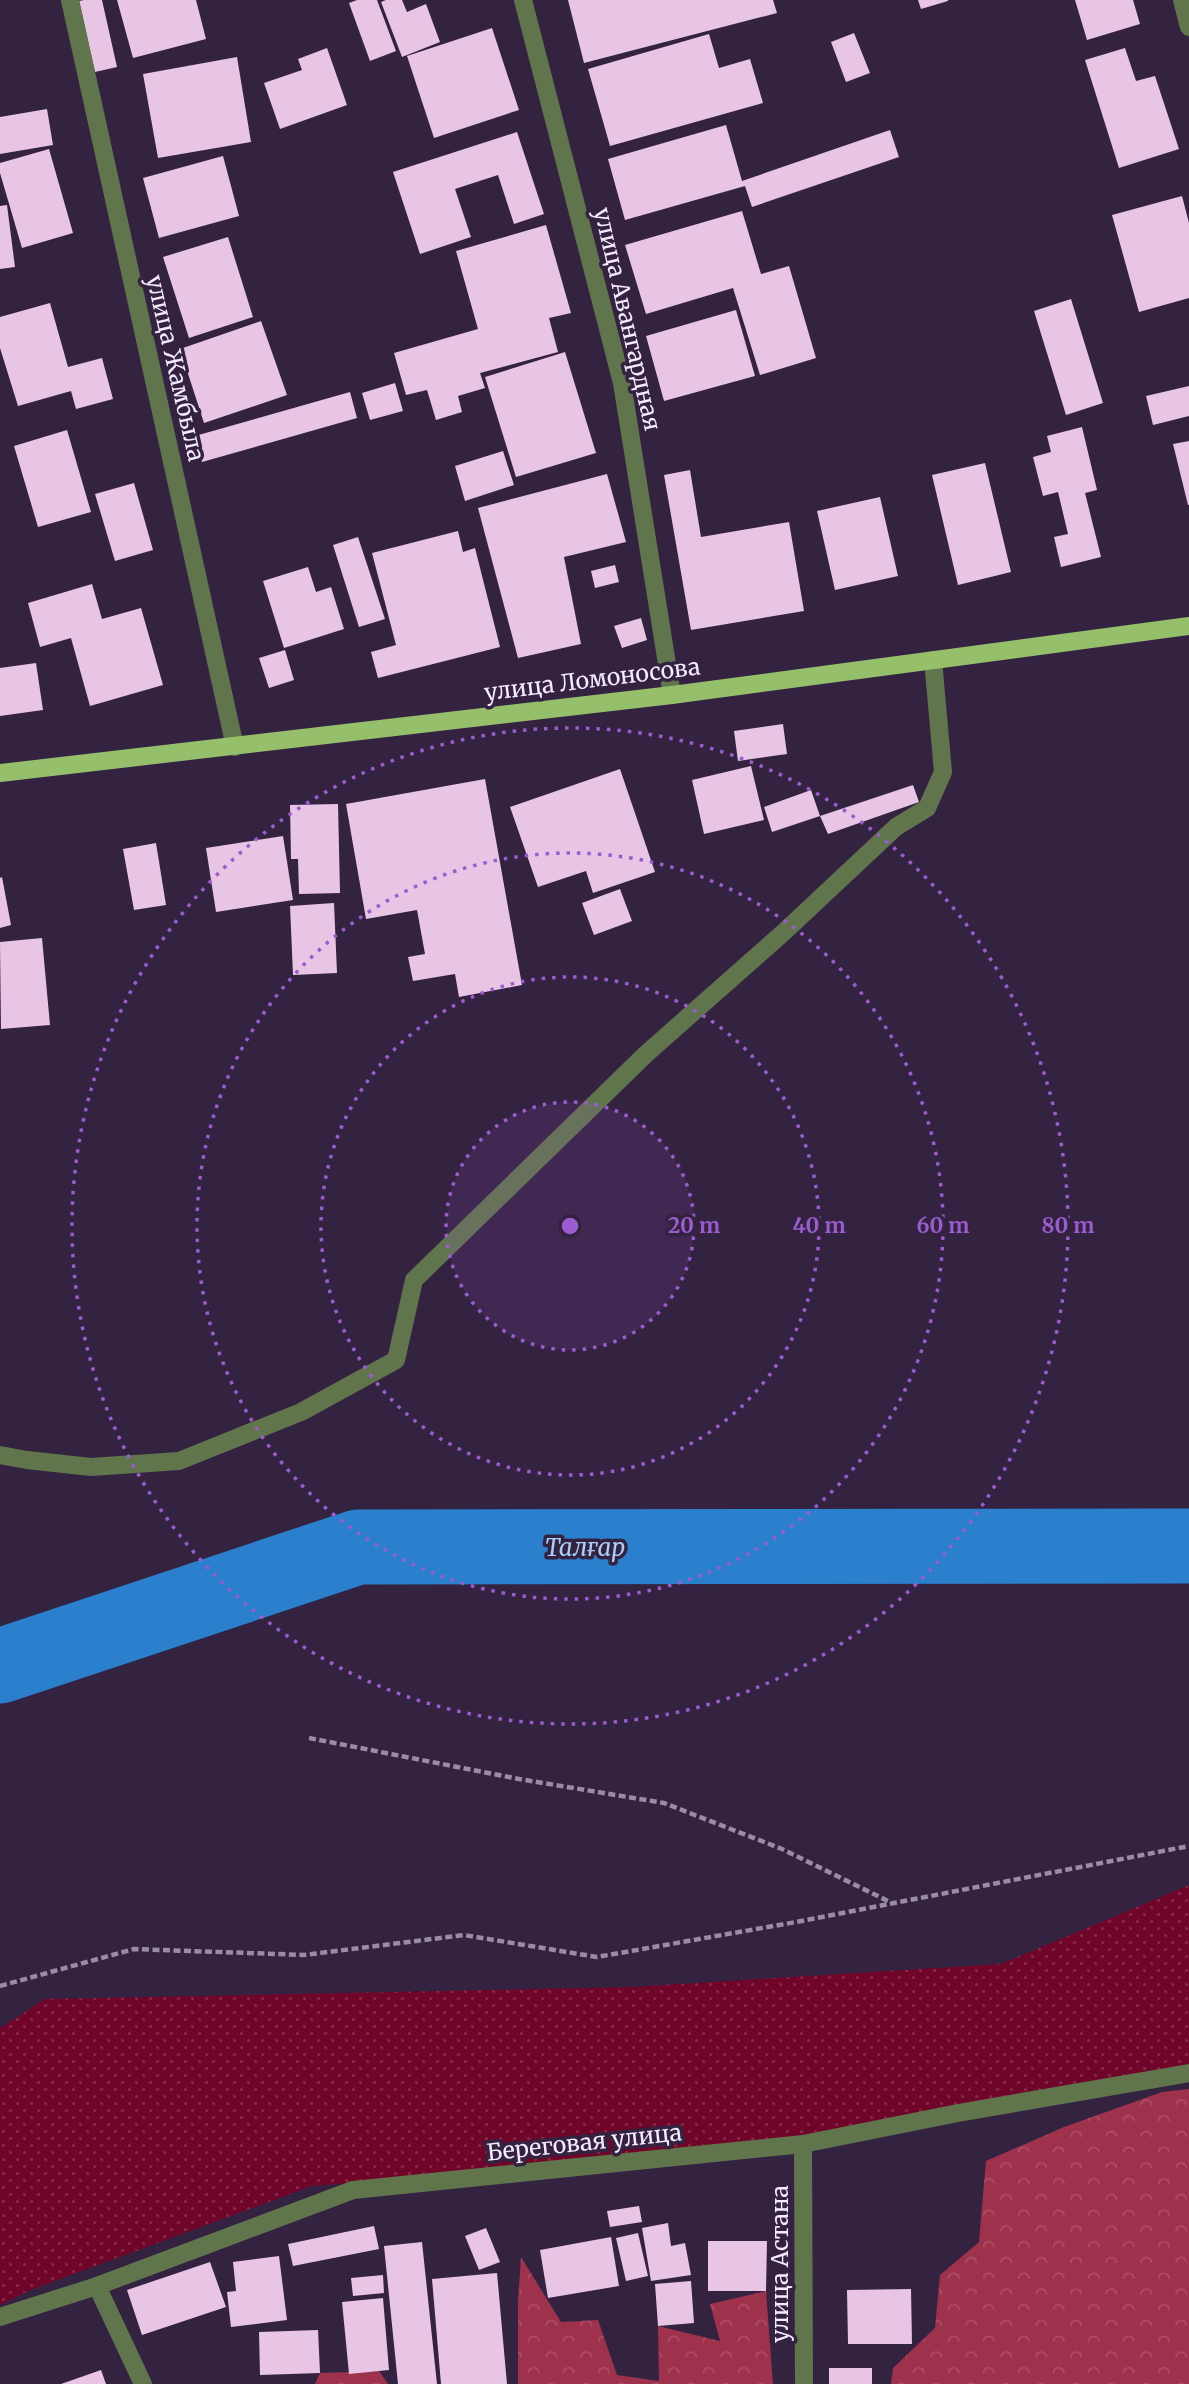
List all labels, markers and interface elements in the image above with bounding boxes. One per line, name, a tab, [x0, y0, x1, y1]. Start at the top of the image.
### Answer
street label: улица Авангардная	[588, 205, 668, 433]
street label: улица Жамбыла	[140, 272, 212, 464]
street label: улица Ломоносова	[482, 651, 702, 707]
text: 20 m	[668, 1212, 720, 1239]
text: 40 m	[792, 1212, 846, 1239]
text: 60 m	[917, 1212, 969, 1239]
text: 80 m	[1042, 1212, 1094, 1239]
centre of rings	[558, 1214, 582, 1238]
water label: Талғар	[545, 1532, 625, 1563]
street label: Береговая улица	[485, 2117, 683, 2167]
street label: улица Астана	[765, 2185, 794, 2343]

